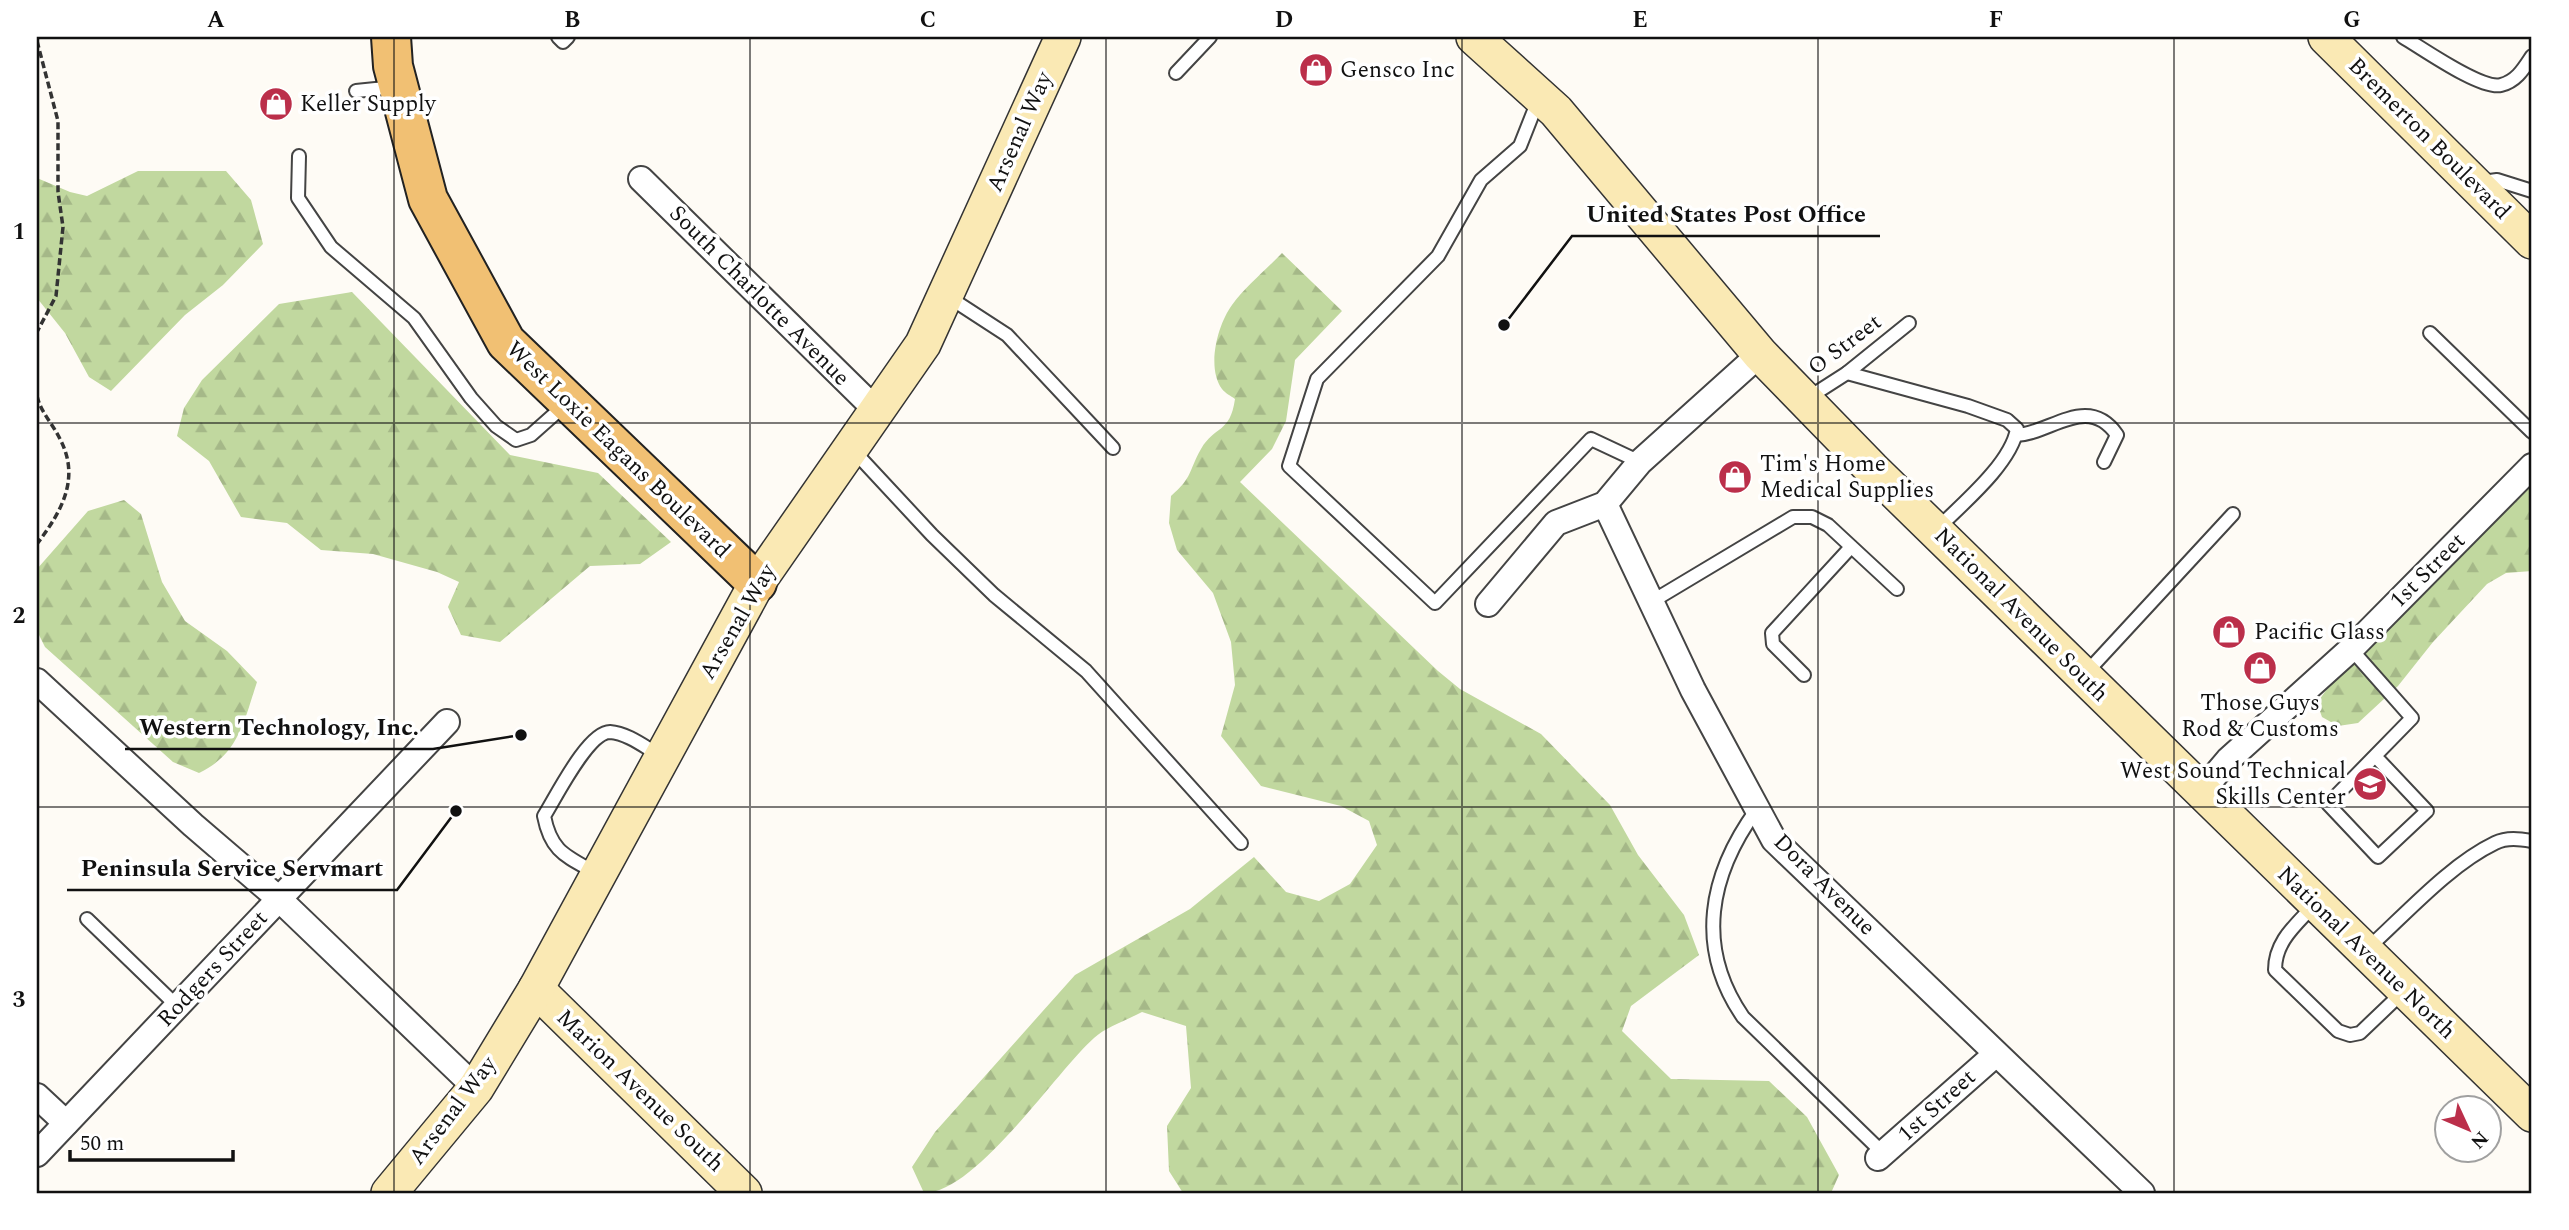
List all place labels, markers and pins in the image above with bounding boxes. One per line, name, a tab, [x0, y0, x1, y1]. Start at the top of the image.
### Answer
shop icon: Gensco Inc	[1297, 51, 1335, 89]
place label: Gensco Inc	[1340, 53, 1455, 88]
shop icon: Keller Supply	[257, 85, 295, 123]
place label: Keller Supply	[300, 87, 437, 122]
callout: United States Post Office	[1572, 191, 1880, 236]
place label: Tim's Home Medical Supplies	[1760, 447, 1934, 508]
shop icon: Tim's Home Medical Supplies	[1716, 458, 1754, 496]
shop icon: Pacific Glass	[2210, 613, 2248, 651]
place label: Pacific Glass	[2254, 615, 2385, 650]
shop icon: Those Guys Rod & Customs	[2241, 649, 2279, 687]
place label: Those Guys Rod & Customs	[2181, 686, 2339, 747]
callout: Western Technology, Inc.	[125, 704, 433, 749]
place label: West Sound Technical Skills Center	[2120, 754, 2346, 815]
school or university icon: West Sound Technical Skills Center	[2351, 765, 2389, 803]
callout: Peninsula Service Servmart	[67, 845, 397, 890]

